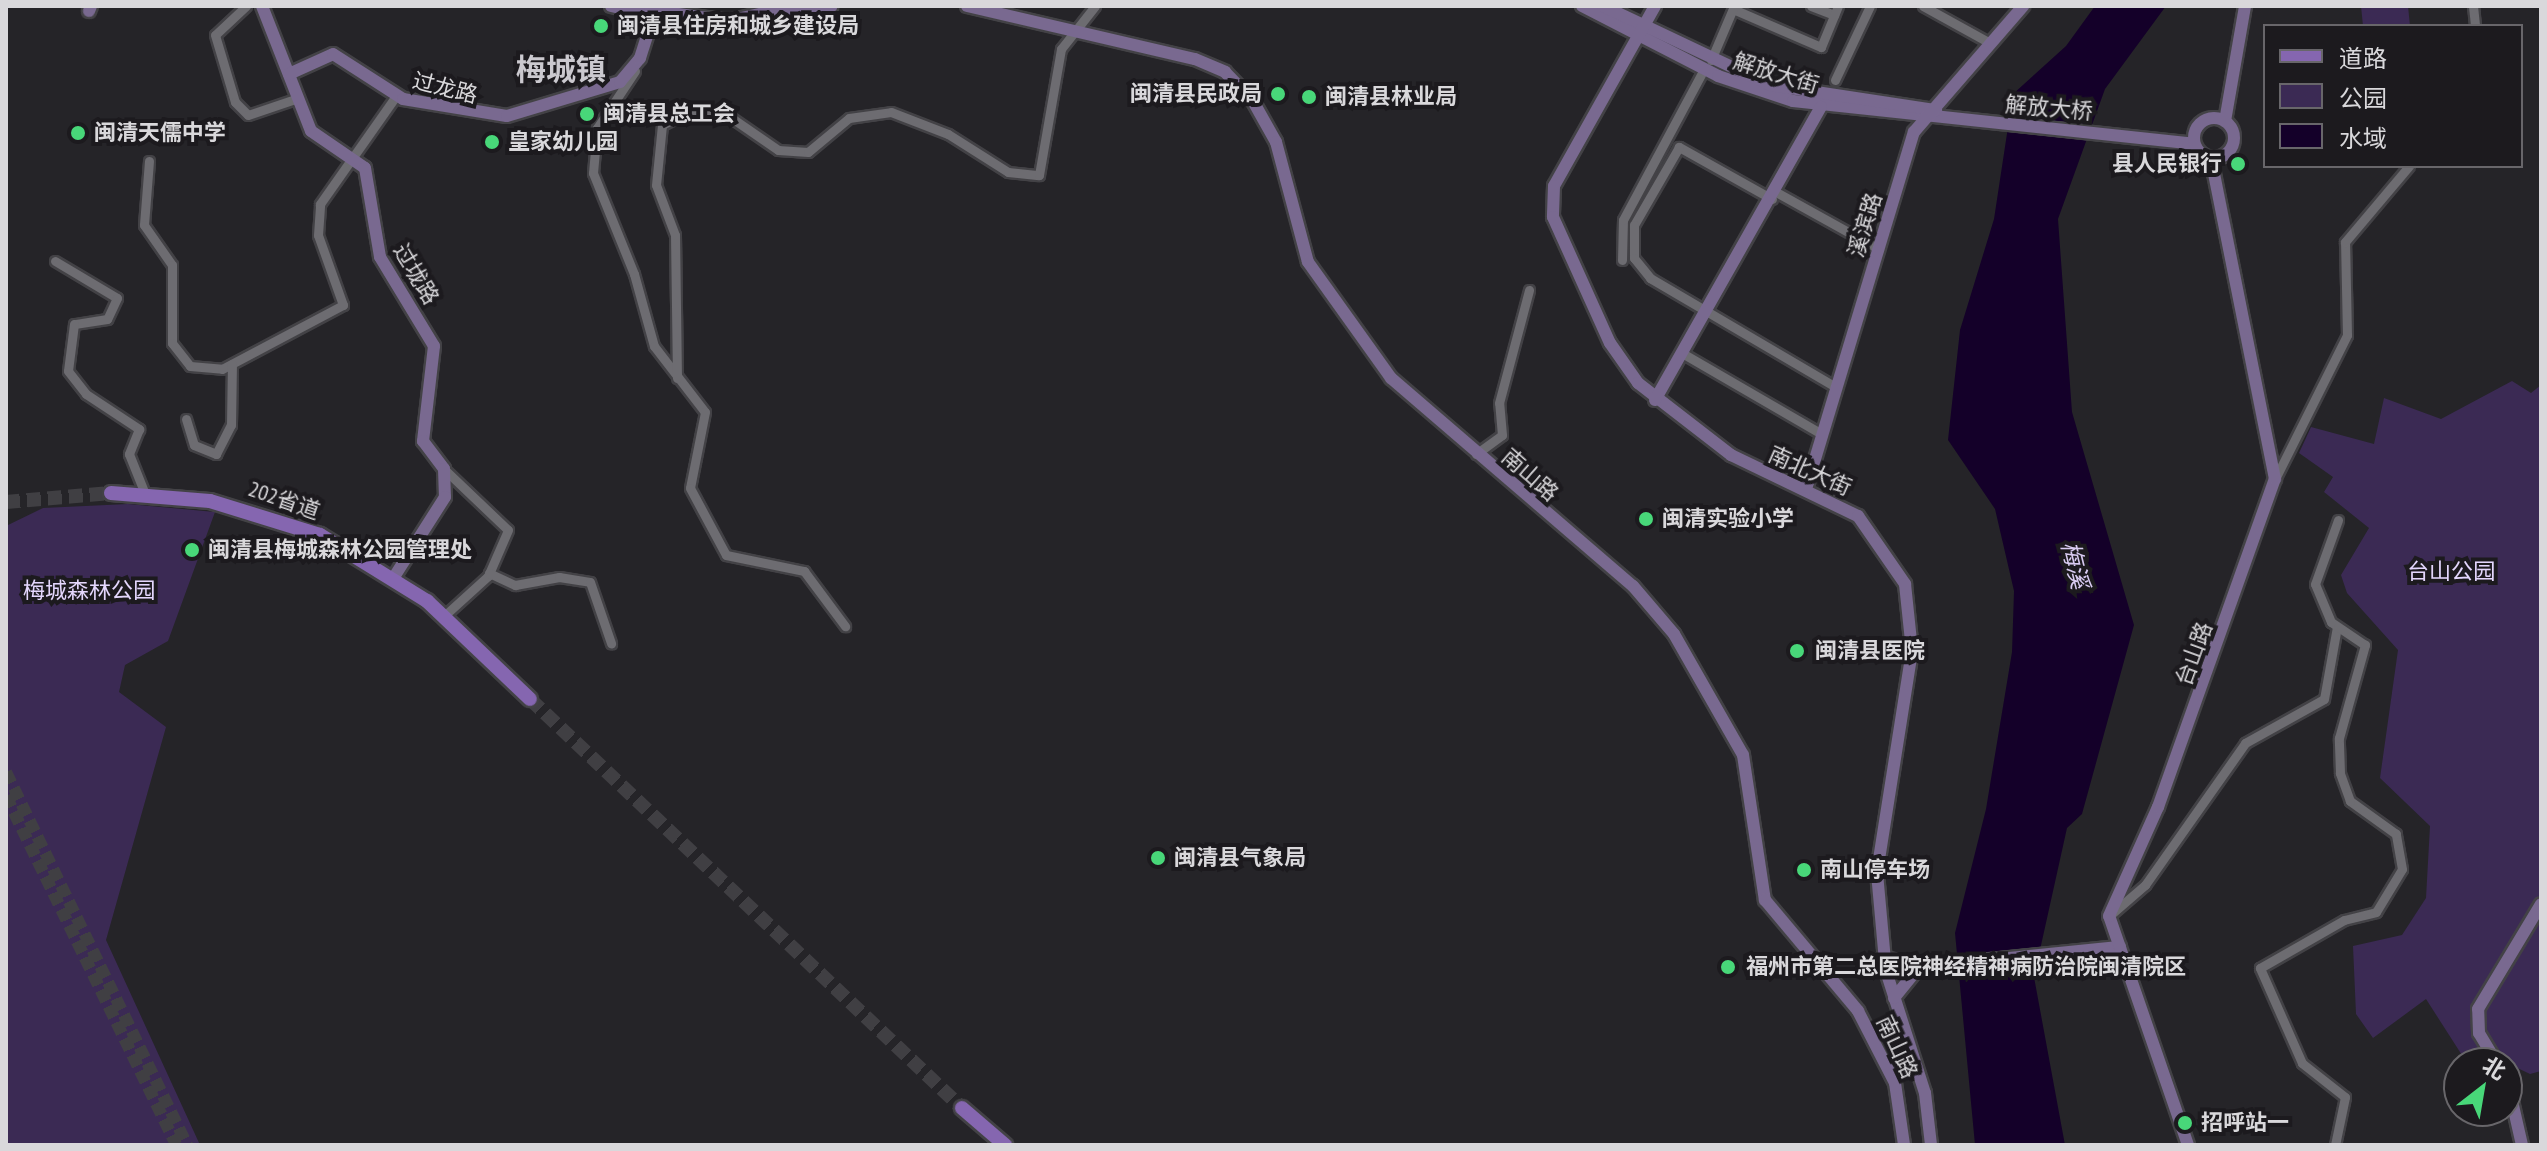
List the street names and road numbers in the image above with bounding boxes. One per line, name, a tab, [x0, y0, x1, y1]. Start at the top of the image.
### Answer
street label: 解放大街	[1730, 48, 1822, 98]
street label: 过龙路	[410, 67, 480, 109]
street label: 解放大桥	[2004, 91, 2094, 125]
street label: 溪滨路	[1843, 190, 1887, 260]
street label: 过垅路	[388, 239, 444, 309]
street label: 南北大街	[1764, 441, 1856, 501]
street label: 南山路	[1496, 443, 1564, 507]
street label: 202省道	[245, 476, 323, 524]
street label: 台山路	[2170, 618, 2218, 690]
street label: 南山路	[1871, 1012, 1923, 1082]

